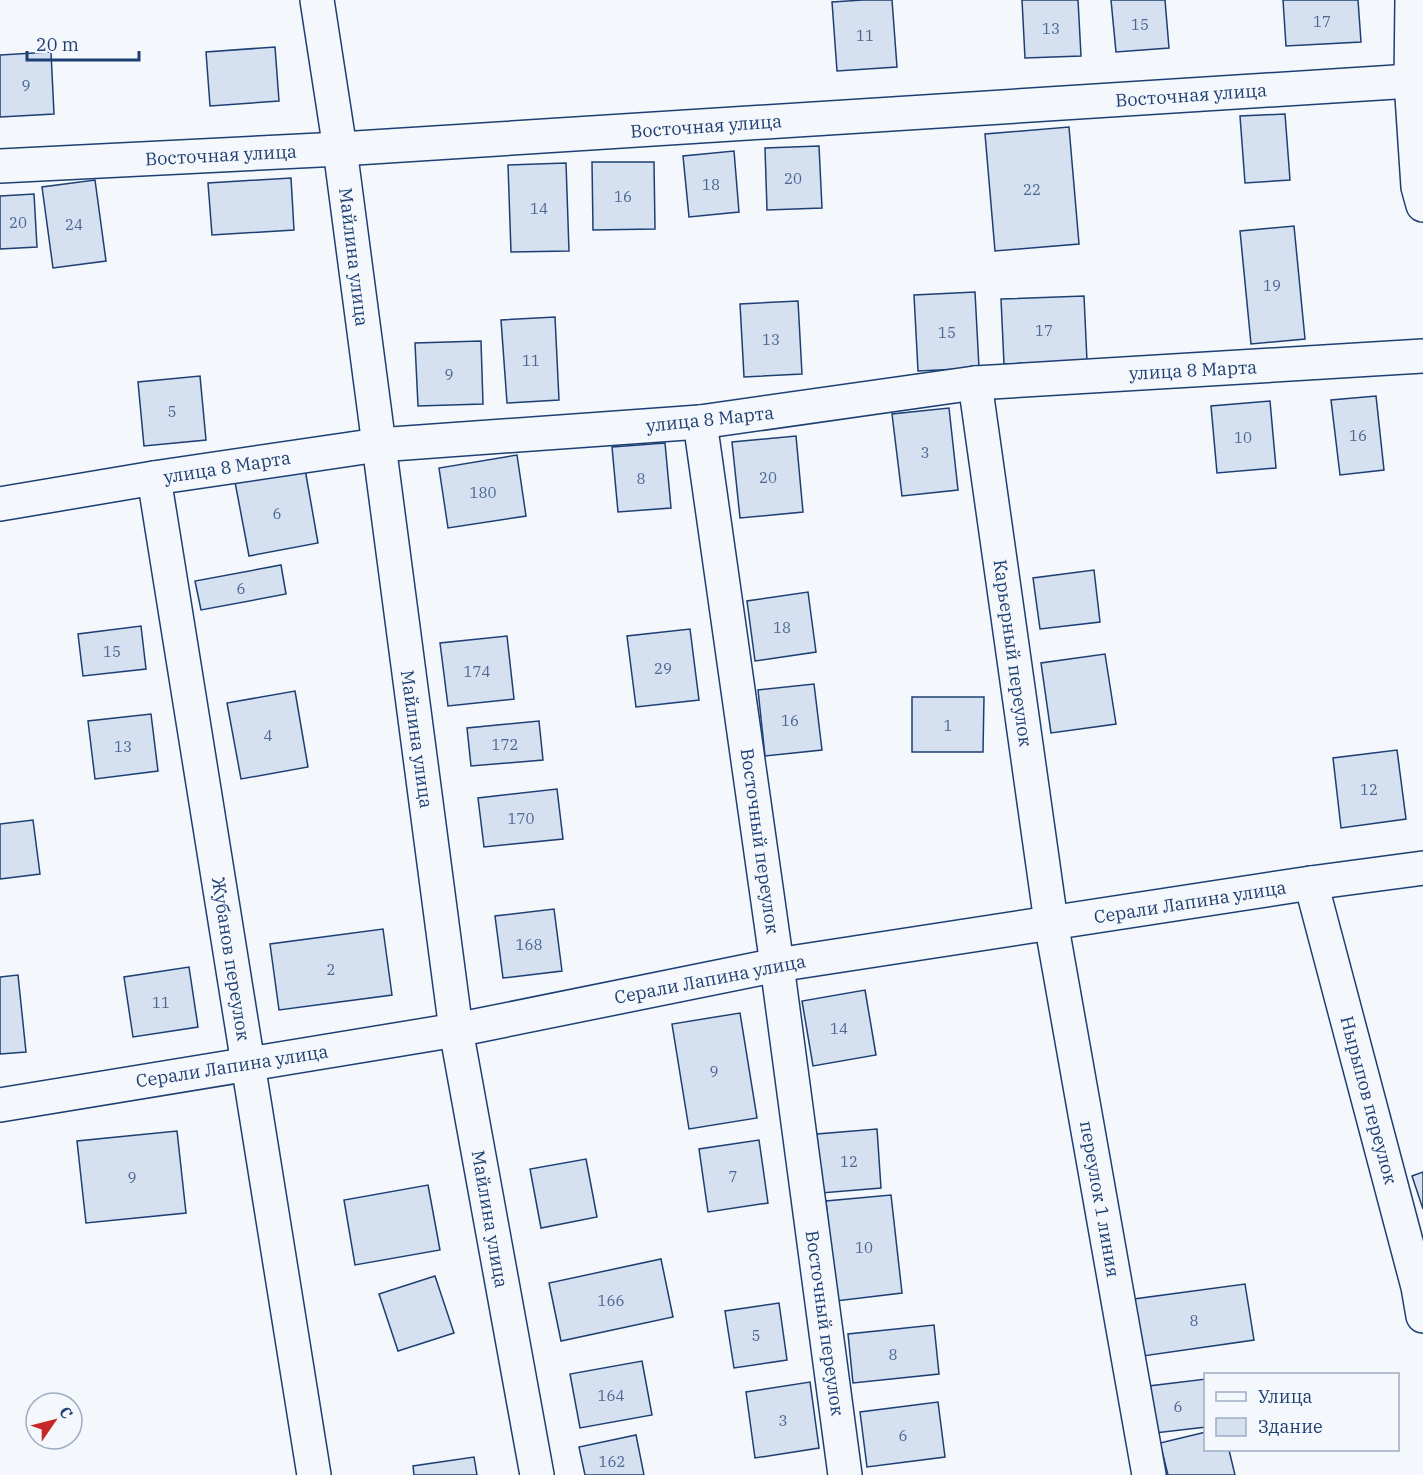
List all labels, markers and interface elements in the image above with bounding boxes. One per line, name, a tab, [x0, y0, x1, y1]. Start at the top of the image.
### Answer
house number: 17	[1313, 12, 1331, 31]
house number: 15	[1131, 15, 1149, 34]
house number: 13	[1042, 19, 1060, 38]
scale bar	[27, 24, 140, 62]
house number: 11	[856, 26, 874, 45]
text: 20 m	[36, 33, 79, 56]
house number: 9	[21, 76, 31, 95]
street label: Восточная улица	[1114, 78, 1268, 112]
street label: Восточная улица	[629, 109, 783, 143]
street label: Восточная улица	[145, 140, 298, 170]
house number: 20	[784, 169, 802, 188]
house number: 18	[702, 175, 720, 194]
house number: 22	[1023, 180, 1041, 199]
street label: Майлина улица	[334, 186, 374, 328]
house number: 16	[614, 187, 632, 206]
house number: 14	[530, 199, 548, 218]
house number: 20	[9, 213, 27, 232]
house number: 24	[65, 215, 83, 234]
house number: 19	[1263, 276, 1281, 295]
house number: 17	[1035, 321, 1053, 340]
house number: 15	[938, 323, 956, 342]
house number: 13	[762, 330, 780, 349]
house number: 11	[522, 351, 540, 370]
street label: улица 8 Марта	[1128, 355, 1258, 385]
house number: 9	[444, 365, 454, 384]
street label: улица 8 Марта	[645, 401, 775, 437]
house number: 5	[167, 402, 177, 421]
house number: 16	[1349, 426, 1367, 445]
house number: 10	[1234, 428, 1252, 447]
house number: 3	[920, 443, 930, 462]
street label: улица 8 Марта	[162, 446, 292, 488]
house number: 20	[759, 468, 777, 487]
house number: 8	[636, 469, 646, 488]
house number: 180	[469, 483, 497, 502]
house number: 6	[272, 504, 282, 523]
street label: Карьерный переулок	[988, 558, 1038, 749]
house number: 6	[236, 579, 246, 598]
house number: 18	[773, 618, 791, 637]
house number: 15	[103, 642, 121, 661]
house number: 29	[654, 659, 672, 678]
house number: 174	[463, 662, 491, 681]
street label: Майлина улица	[396, 668, 438, 810]
house number: 16	[781, 711, 799, 730]
house number: 1	[943, 716, 953, 735]
house number: 4	[263, 726, 273, 745]
house number: 172	[491, 735, 519, 754]
house number: 13	[114, 737, 132, 756]
street label: Восточный переулок	[736, 747, 784, 936]
house number: 12	[1360, 780, 1378, 799]
house number: 170	[507, 809, 535, 828]
street label: Серали Лапина улица	[1092, 875, 1288, 929]
street label: Жубанов переулок	[207, 876, 255, 1043]
house number: 168	[515, 935, 543, 954]
street label: Серали Лапина улица	[612, 949, 808, 1009]
house number: 2	[326, 960, 336, 979]
house number: 11	[152, 993, 170, 1012]
street label: Нырыпов переулок	[1335, 1013, 1403, 1187]
house number: 14	[830, 1019, 848, 1038]
street label: Серали Лапина улица	[134, 1039, 330, 1093]
house number: 9	[709, 1062, 719, 1081]
street label: переулок 1 линия	[1075, 1119, 1125, 1279]
street label: Майлина улица	[467, 1148, 513, 1290]
house number: 12	[840, 1152, 858, 1171]
house number: 7	[728, 1167, 738, 1186]
house number: 9	[127, 1168, 137, 1187]
street label: Восточный переулок	[801, 1229, 849, 1418]
house number: 10	[855, 1238, 873, 1257]
house number: 166	[597, 1291, 625, 1310]
house number: 8	[1189, 1311, 1199, 1330]
house number: 5	[751, 1326, 761, 1345]
house number: 8	[888, 1345, 898, 1364]
legend	[1204, 1373, 1399, 1451]
text: Улица	[1258, 1385, 1313, 1408]
house number: 164	[597, 1386, 625, 1405]
north arrow	[24, 1391, 84, 1451]
house number: 6	[1173, 1397, 1183, 1416]
text: С	[55, 1402, 78, 1422]
house number: 3	[778, 1411, 788, 1430]
text: Здание	[1258, 1415, 1323, 1438]
house number: 6	[898, 1426, 908, 1445]
house number: 162	[598, 1452, 626, 1471]

